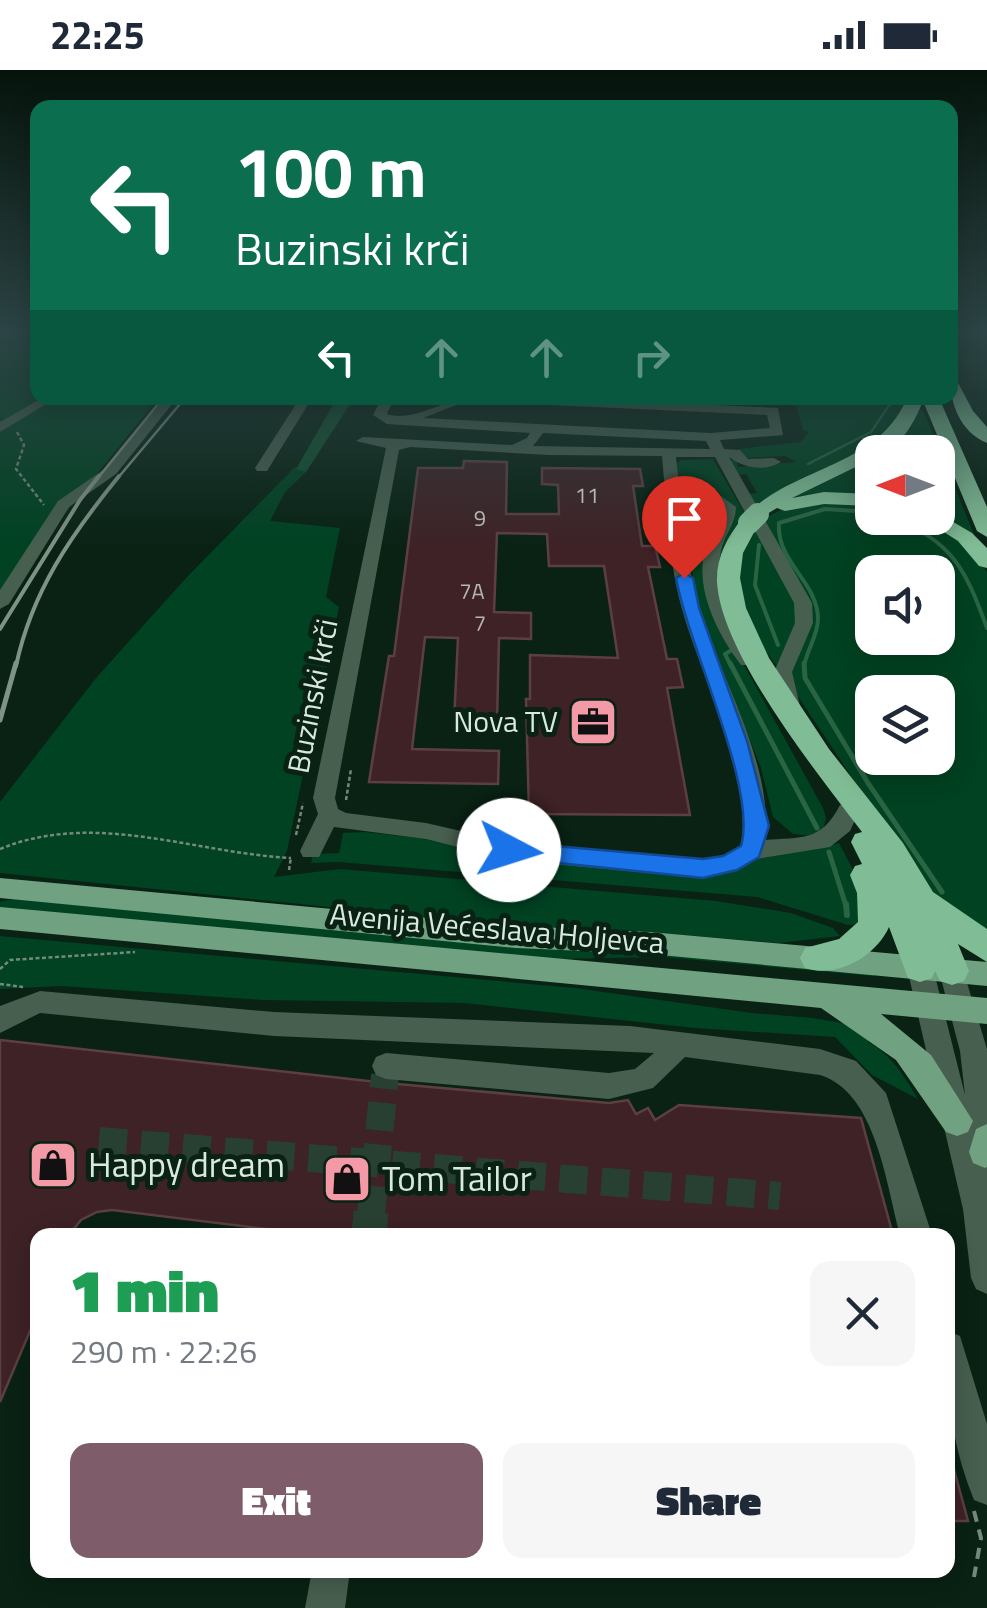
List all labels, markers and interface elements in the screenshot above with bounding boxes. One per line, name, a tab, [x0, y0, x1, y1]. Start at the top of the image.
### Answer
text: 22:25	[50, 6, 145, 64]
text: 100 m	[235, 118, 427, 224]
icon: left	[70, 140, 200, 270]
text: Buzinski krči	[235, 214, 470, 282]
icon: left	[309, 330, 364, 385]
icon: ahead	[414, 330, 469, 385]
icon: ahead	[519, 330, 574, 385]
icon: right	[624, 330, 679, 385]
north arrow	[855, 435, 955, 535]
map controls	[855, 435, 955, 775]
pin	[642, 476, 727, 579]
house number: 11	[575, 478, 599, 512]
icon: arrive	[657, 491, 712, 546]
house number: 9	[474, 501, 486, 535]
button: sound	[855, 555, 955, 655]
house number: 7A	[459, 574, 485, 608]
house number: 7	[474, 606, 486, 640]
street label: Buzinski krči	[275, 615, 350, 777]
button: layers	[855, 675, 955, 775]
office icon: Nova TV	[567, 696, 619, 748]
place label: Nova TV	[453, 698, 558, 744]
position arrow	[457, 798, 561, 902]
street label: Avenija Većeslava Holjevca	[328, 890, 666, 966]
place label: Happy dream	[88, 1137, 285, 1191]
shop icon: Happy dream	[27, 1139, 79, 1191]
place label: Tom Tailor	[382, 1151, 532, 1205]
shop icon: Tom Tailor	[321, 1153, 373, 1205]
text: 1 min	[70, 1244, 219, 1335]
button: close	[810, 1261, 915, 1366]
text: 290 m · 22:26	[70, 1327, 257, 1375]
button: Exit	[70, 1443, 483, 1558]
button: Share	[503, 1443, 915, 1558]

